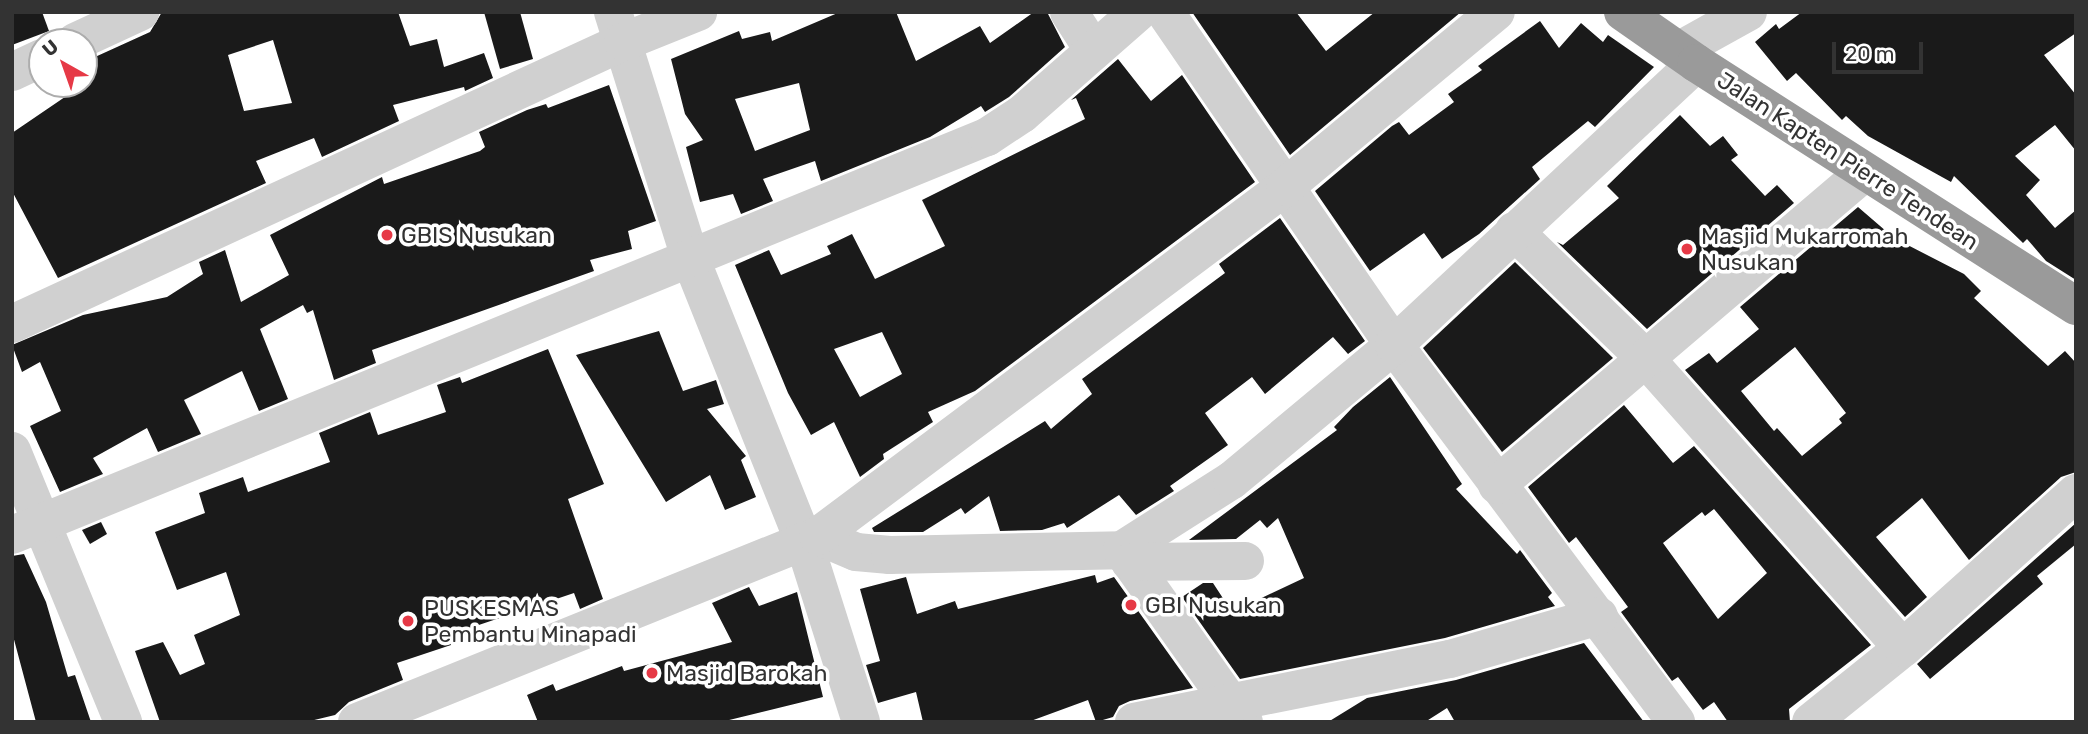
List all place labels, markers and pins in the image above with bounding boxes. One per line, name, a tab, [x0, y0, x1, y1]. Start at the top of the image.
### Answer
place label: GBIS Nusukan	[401, 221, 552, 249]
place label: Masjid Mukarromah Nusukan	[1701, 222, 1908, 276]
marker: GBIS Nusukan	[379, 227, 395, 243]
marker: Masjid Mukarromah Nusukan	[1679, 241, 1695, 257]
place label: GBI Nusukan	[1145, 591, 1282, 619]
place label: PUSKESMAS Pembantu Minapadi	[424, 594, 637, 648]
marker: GBI Nusukan	[1123, 597, 1139, 613]
marker: PUSKESMAS Pembantu Minapadi	[398, 611, 418, 631]
place label: Masjid Barokah	[666, 659, 828, 687]
marker: Masjid Barokah	[644, 665, 660, 681]

